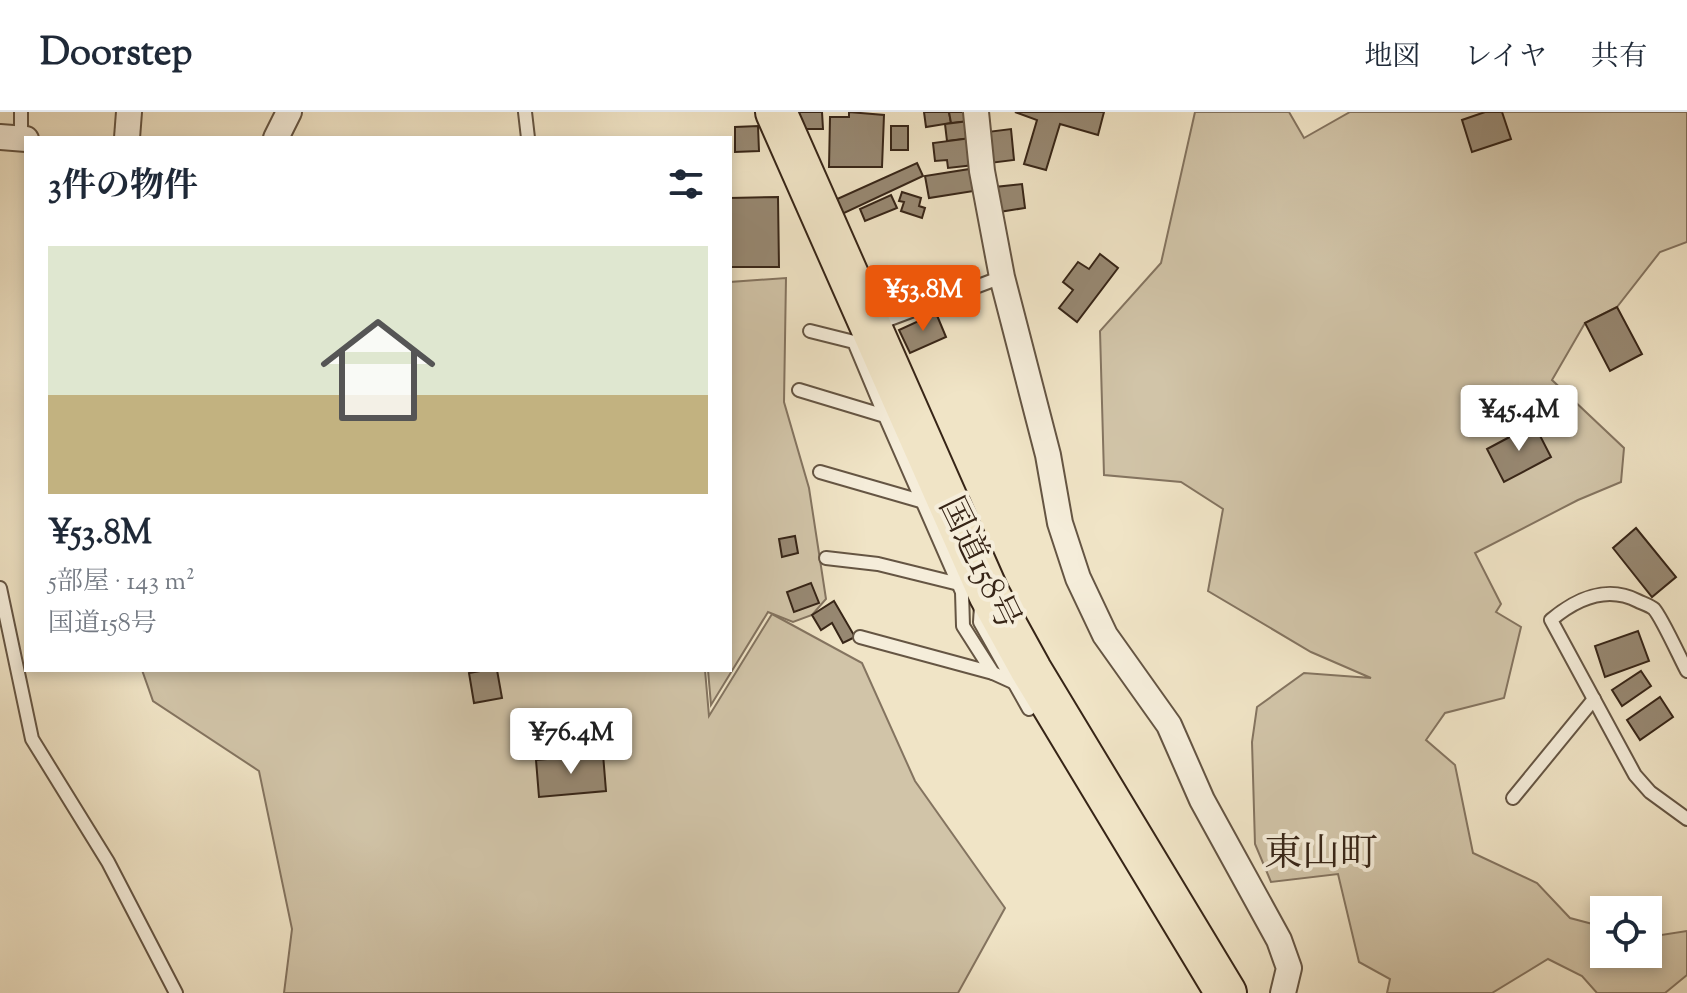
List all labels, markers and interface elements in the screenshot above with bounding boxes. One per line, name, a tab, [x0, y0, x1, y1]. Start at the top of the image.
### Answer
text: Doorstep	[40, 28, 192, 82]
text: 地図	[1364, 38, 1420, 78]
text: レイヤ	[1464, 38, 1547, 78]
text: 共有	[1591, 38, 1647, 78]
icon: filters	[664, 162, 708, 206]
text: 3件の物件	[48, 163, 198, 212]
pin: ¥53.8M	[858, 265, 988, 333]
text: ¥53.8M	[883, 272, 963, 309]
icon: home	[306, 298, 450, 442]
pin: ¥45.4M	[1454, 385, 1584, 453]
text: ¥45.4M	[1479, 392, 1559, 429]
street label: 国道158号	[925, 489, 1031, 639]
text: ¥53.8M	[48, 510, 152, 559]
text: 5部屋 · 143 m²	[48, 564, 195, 601]
text: 国道158号	[48, 606, 157, 643]
pin: ¥76.4M	[506, 708, 636, 776]
text: ¥76.4M	[528, 715, 614, 752]
district label: 東山町	[1264, 829, 1378, 883]
map controls	[1590, 896, 1662, 968]
button: locate	[1590, 896, 1662, 968]

